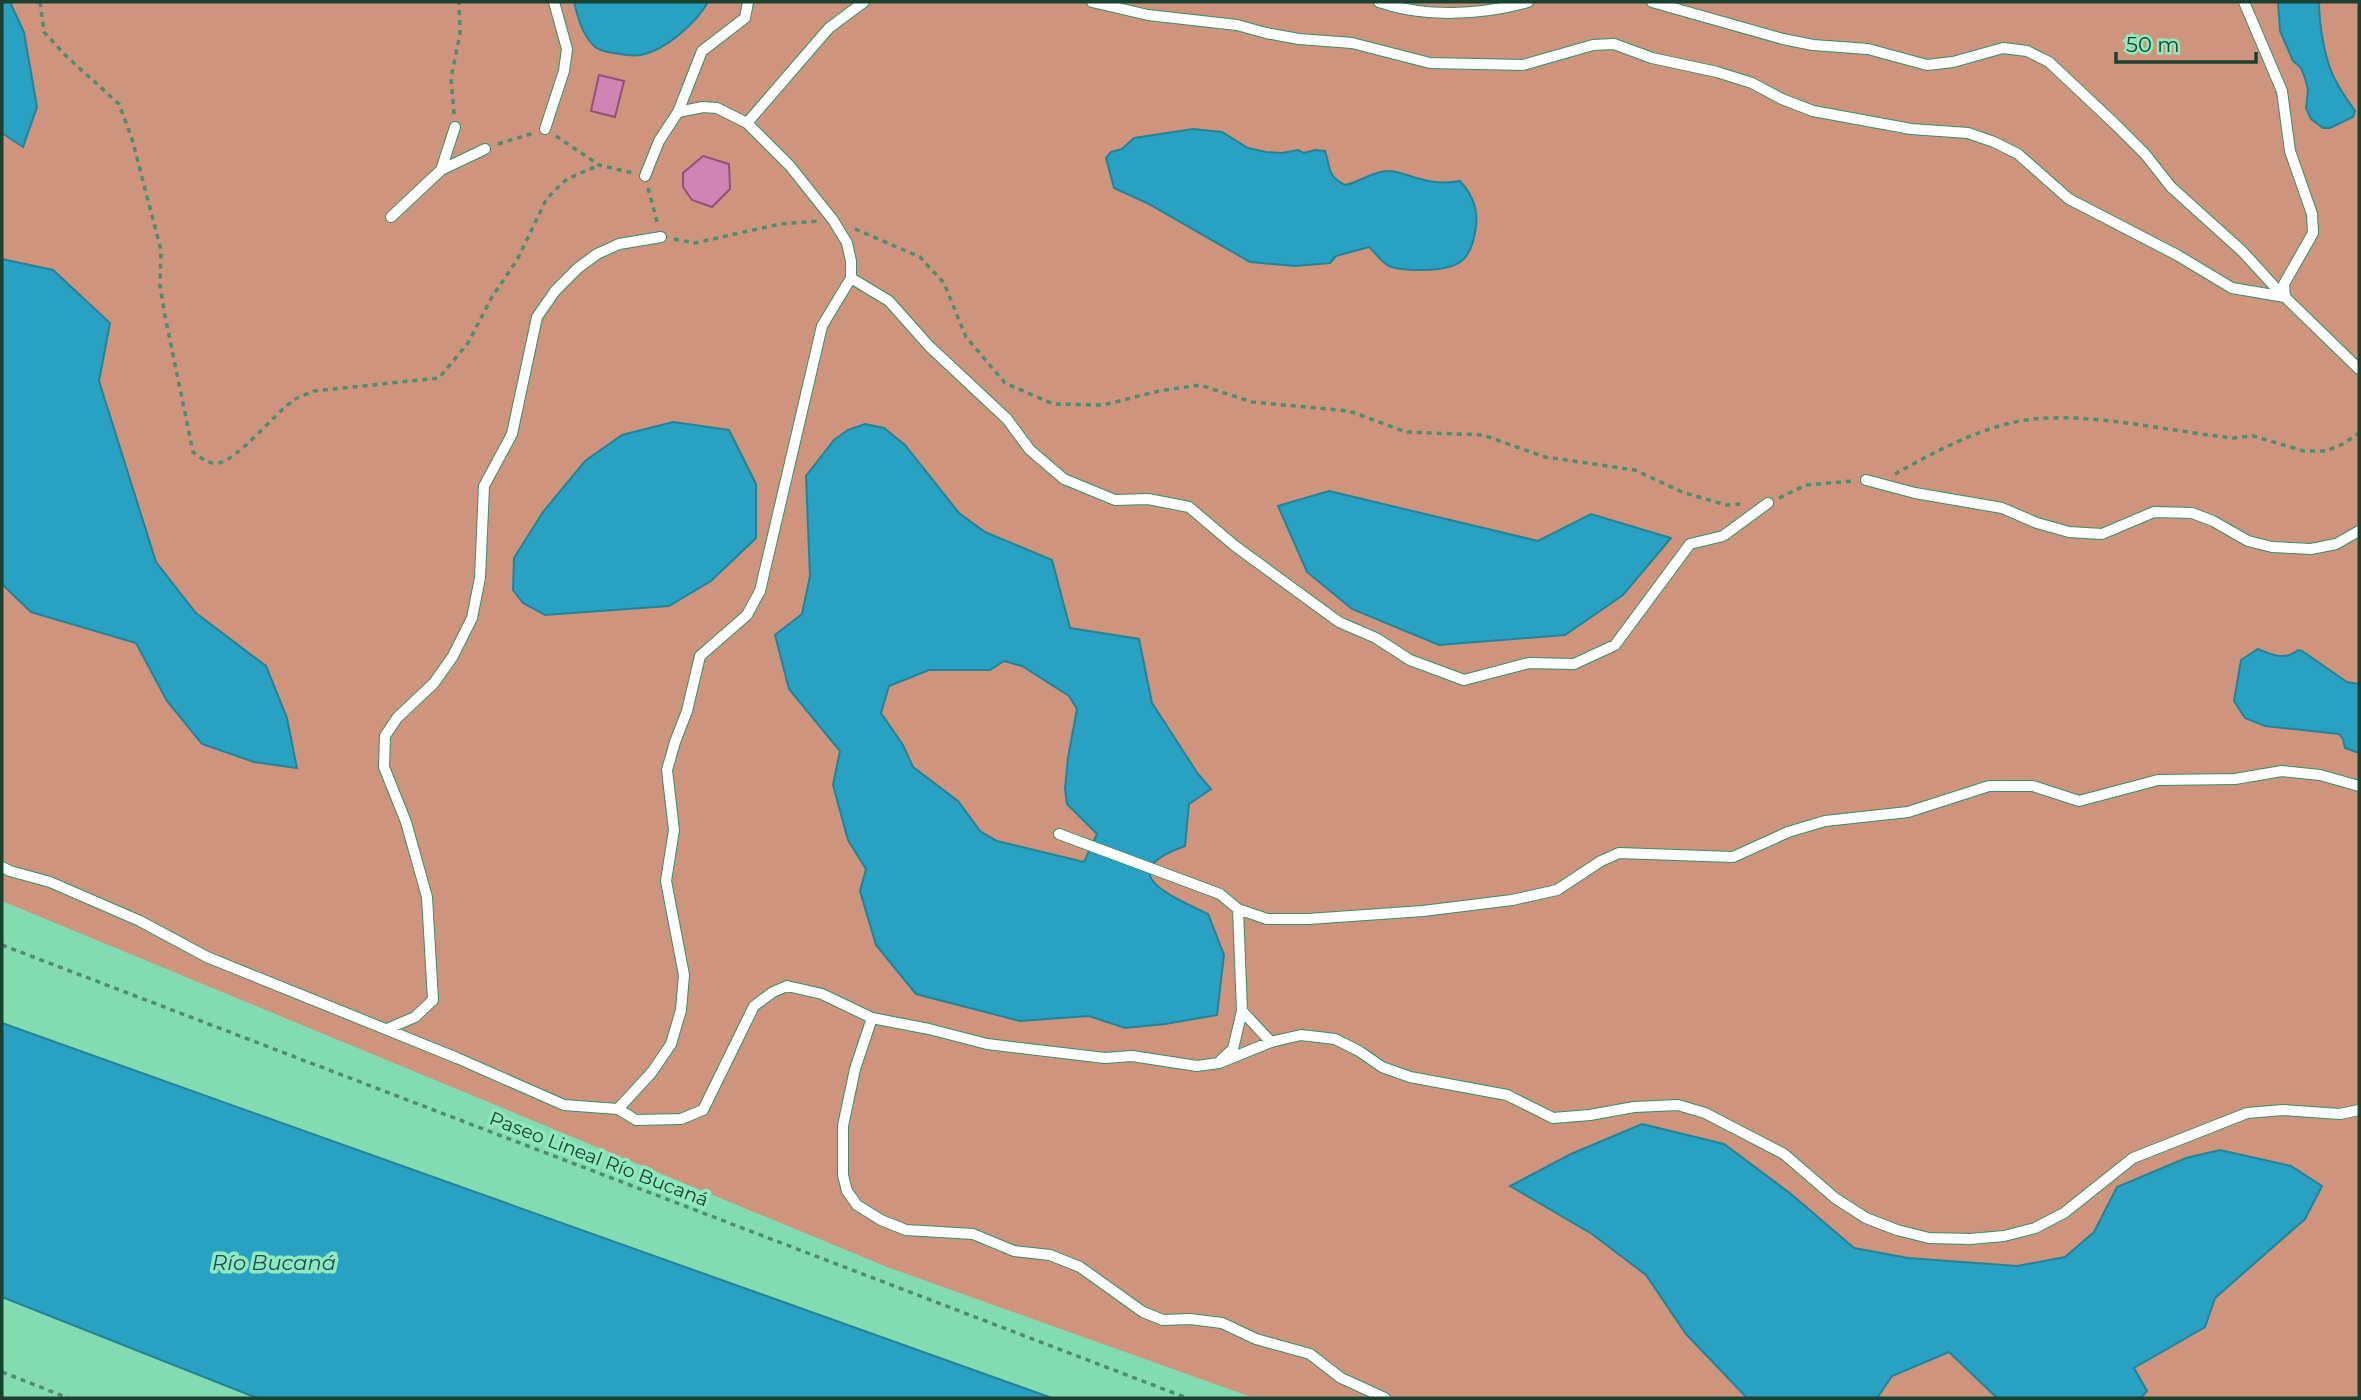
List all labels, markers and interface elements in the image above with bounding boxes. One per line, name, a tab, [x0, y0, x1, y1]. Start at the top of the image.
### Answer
scale bar	[2116, 21, 2256, 65]
text: 50 m	[2126, 32, 2180, 57]
street label: Paseo Lineal Río Bucaná	[486, 1107, 712, 1211]
water label: Río Bucaná	[212, 1250, 336, 1275]

